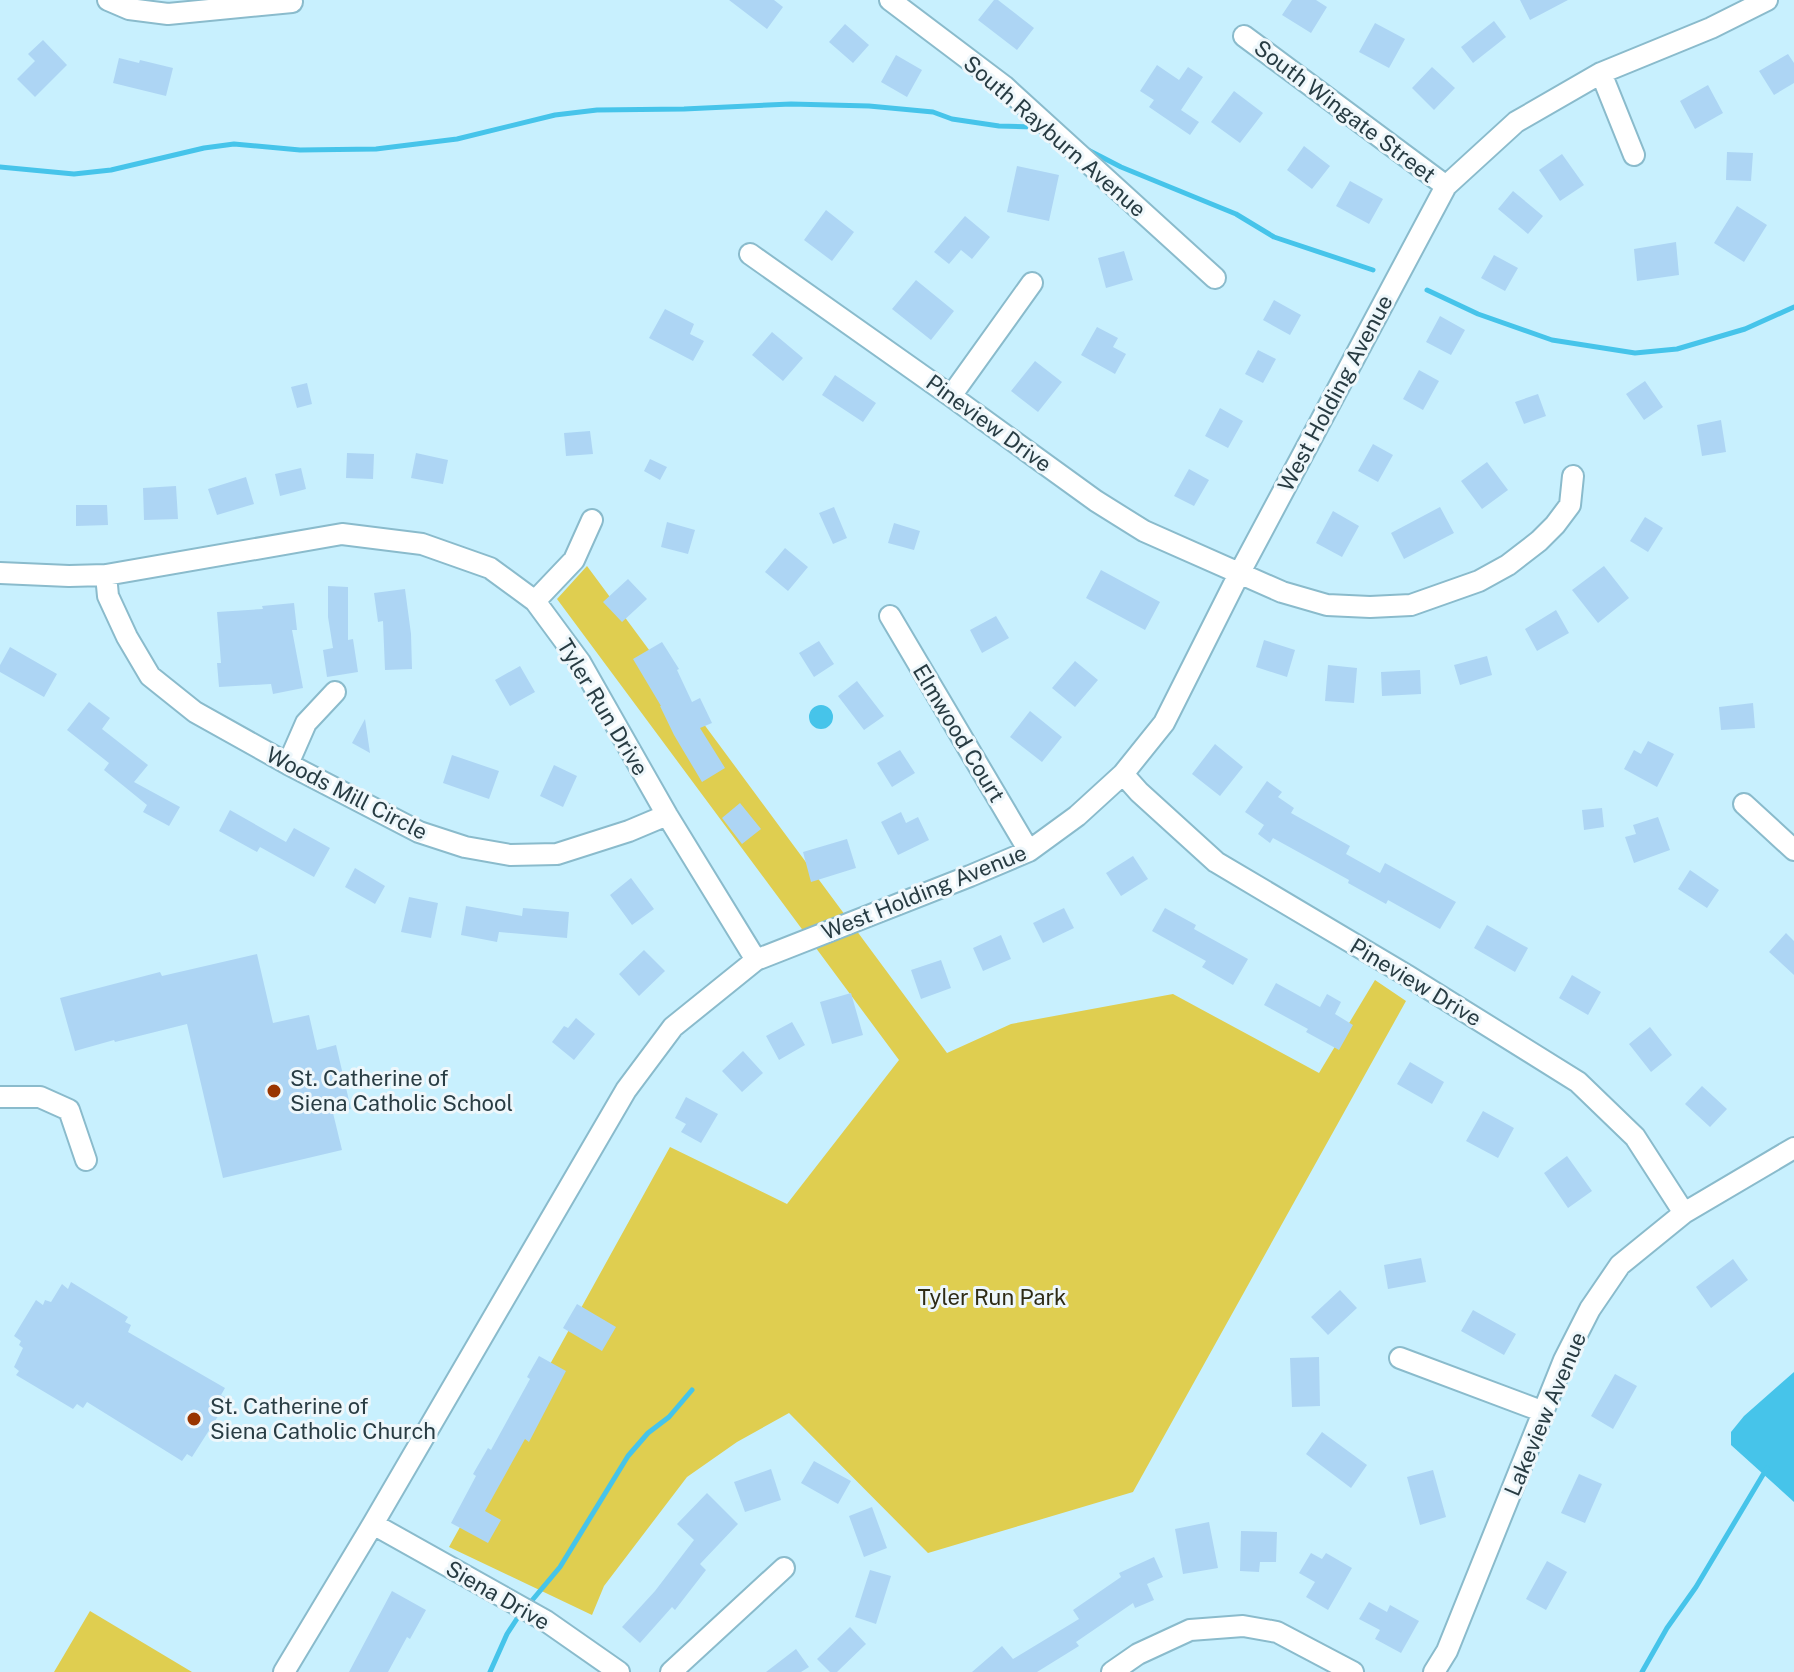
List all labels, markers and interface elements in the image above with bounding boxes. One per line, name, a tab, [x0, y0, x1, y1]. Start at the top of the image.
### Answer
street label: South Wingate Street	[1249, 34, 1441, 188]
street label: South Rayburn Avenue	[959, 50, 1151, 222]
street label: West Holding Avenue	[1272, 290, 1398, 496]
street label: Pineview Drive	[921, 369, 1057, 477]
street label: Tyler Run Drive	[552, 634, 654, 780]
street label: Elmwood Court	[908, 659, 1010, 807]
street label: Woods Mill Circle	[262, 741, 432, 845]
street label: West Holding Avenue	[818, 839, 1030, 945]
street label: Pineview Drive	[1346, 933, 1486, 1031]
place label: St. Catherine of Siena Catholic School	[290, 1065, 513, 1116]
marker: St. Catherine of Siena Catholic School	[265, 1082, 283, 1100]
park label: Tyler Run Park	[918, 1284, 1066, 1310]
street label: Lakeview Avenue	[1499, 1328, 1591, 1500]
place label: St. Catherine of Siena Catholic Church	[210, 1393, 436, 1444]
marker: St. Catherine of Siena Catholic Church	[185, 1410, 203, 1428]
street label: Siena Drive	[442, 1555, 554, 1635]

